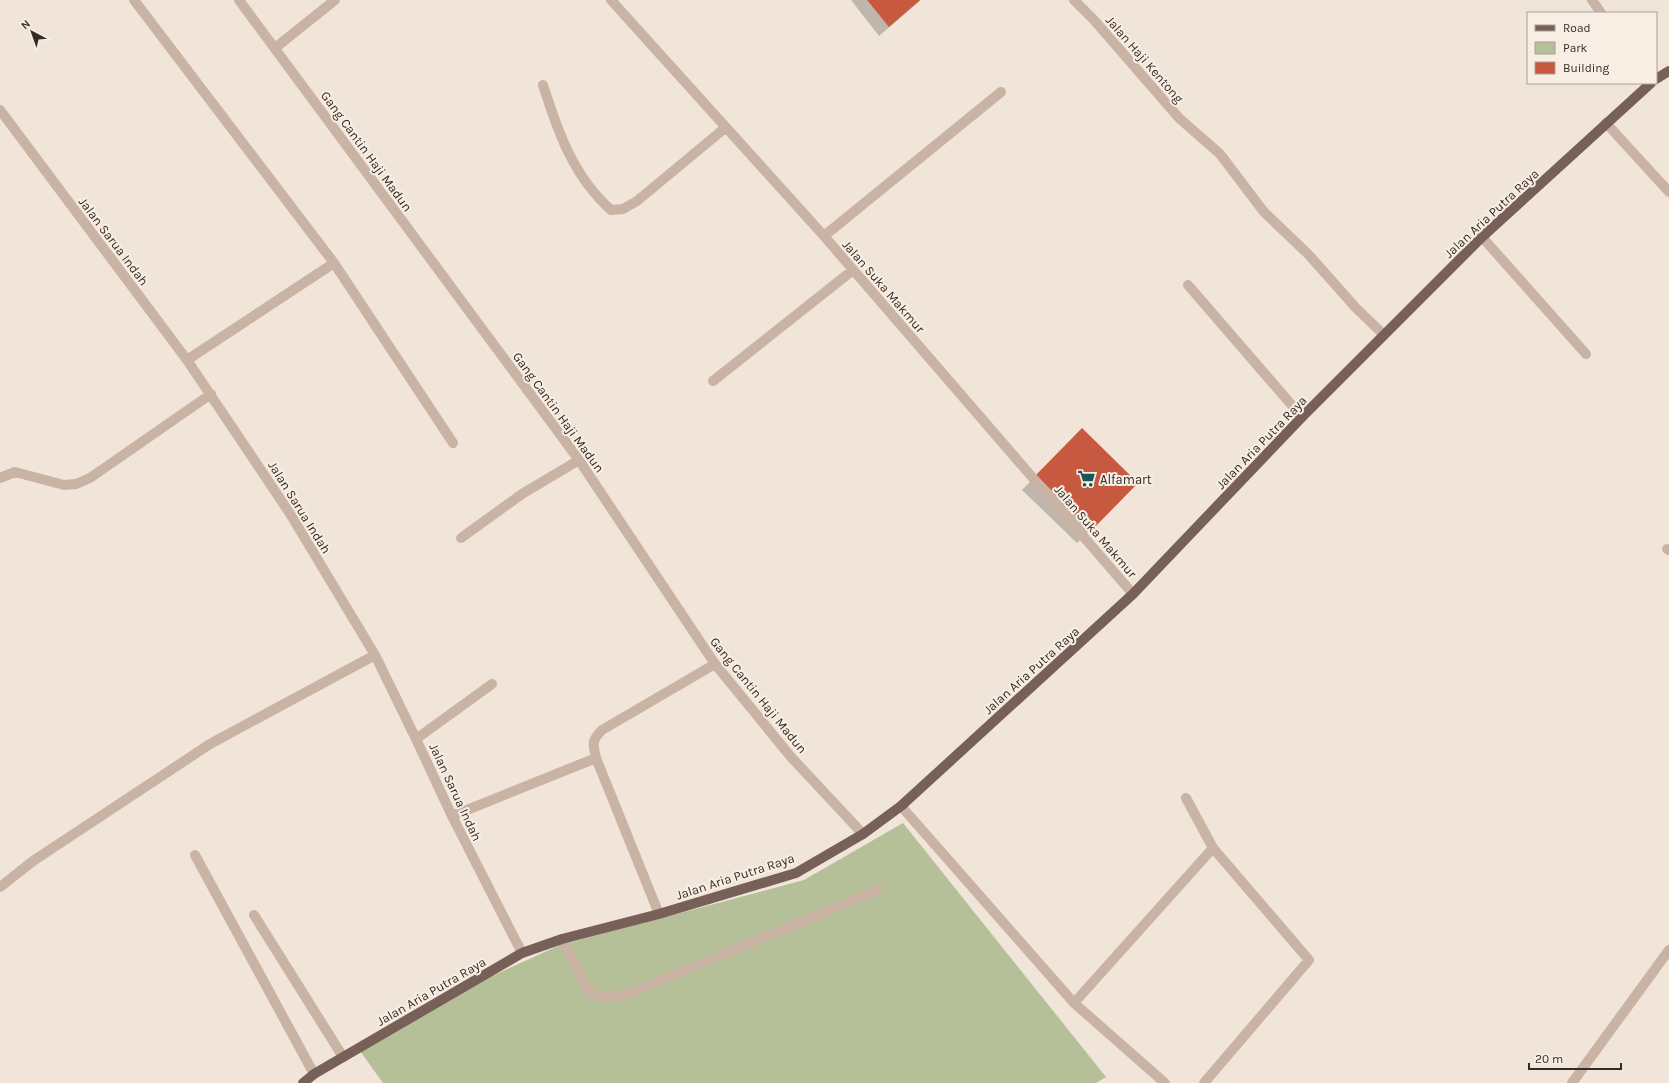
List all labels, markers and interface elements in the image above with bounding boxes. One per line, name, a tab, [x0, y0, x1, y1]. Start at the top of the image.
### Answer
north arrow	[12, 12, 52, 52]
legend	[1527, 12, 1657, 84]
street label: Jalan Haji Kentong	[1103, 13, 1187, 106]
text: N	[19, 17, 33, 32]
text: Road	[1563, 21, 1591, 35]
text: Park	[1563, 41, 1588, 55]
text: Building	[1563, 61, 1610, 75]
street label: Gang Cantin Haji Madun	[318, 88, 415, 214]
street label: Jalan Aria Putra Raya	[1441, 166, 1542, 261]
street label: Jalan Sarua Indah	[76, 194, 152, 288]
street label: Jalan Suka Makmur	[839, 237, 928, 336]
street label: Gang Cantin Haji Madun	[510, 349, 607, 475]
street label: Jalan Aria Putra Raya	[1213, 393, 1310, 492]
street label: Jalan Sarua Indah	[265, 458, 334, 556]
supermarket icon: Alfamart	[1077, 469, 1097, 489]
place label: Alfamart	[1100, 472, 1152, 487]
street label: Jalan Suka Makmur	[1051, 482, 1140, 581]
street label: Jalan Aria Putra Raya	[980, 623, 1082, 717]
street label: Gang Cantin Haji Madun	[707, 634, 810, 756]
street label: Jalan Sarua Indah	[426, 741, 485, 843]
street label: Jalan Aria Putra Raya	[674, 850, 796, 903]
street label: Jalan Aria Putra Raya	[374, 954, 489, 1029]
scale bar	[1529, 1045, 1621, 1071]
text: 20 m	[1535, 1052, 1563, 1066]

